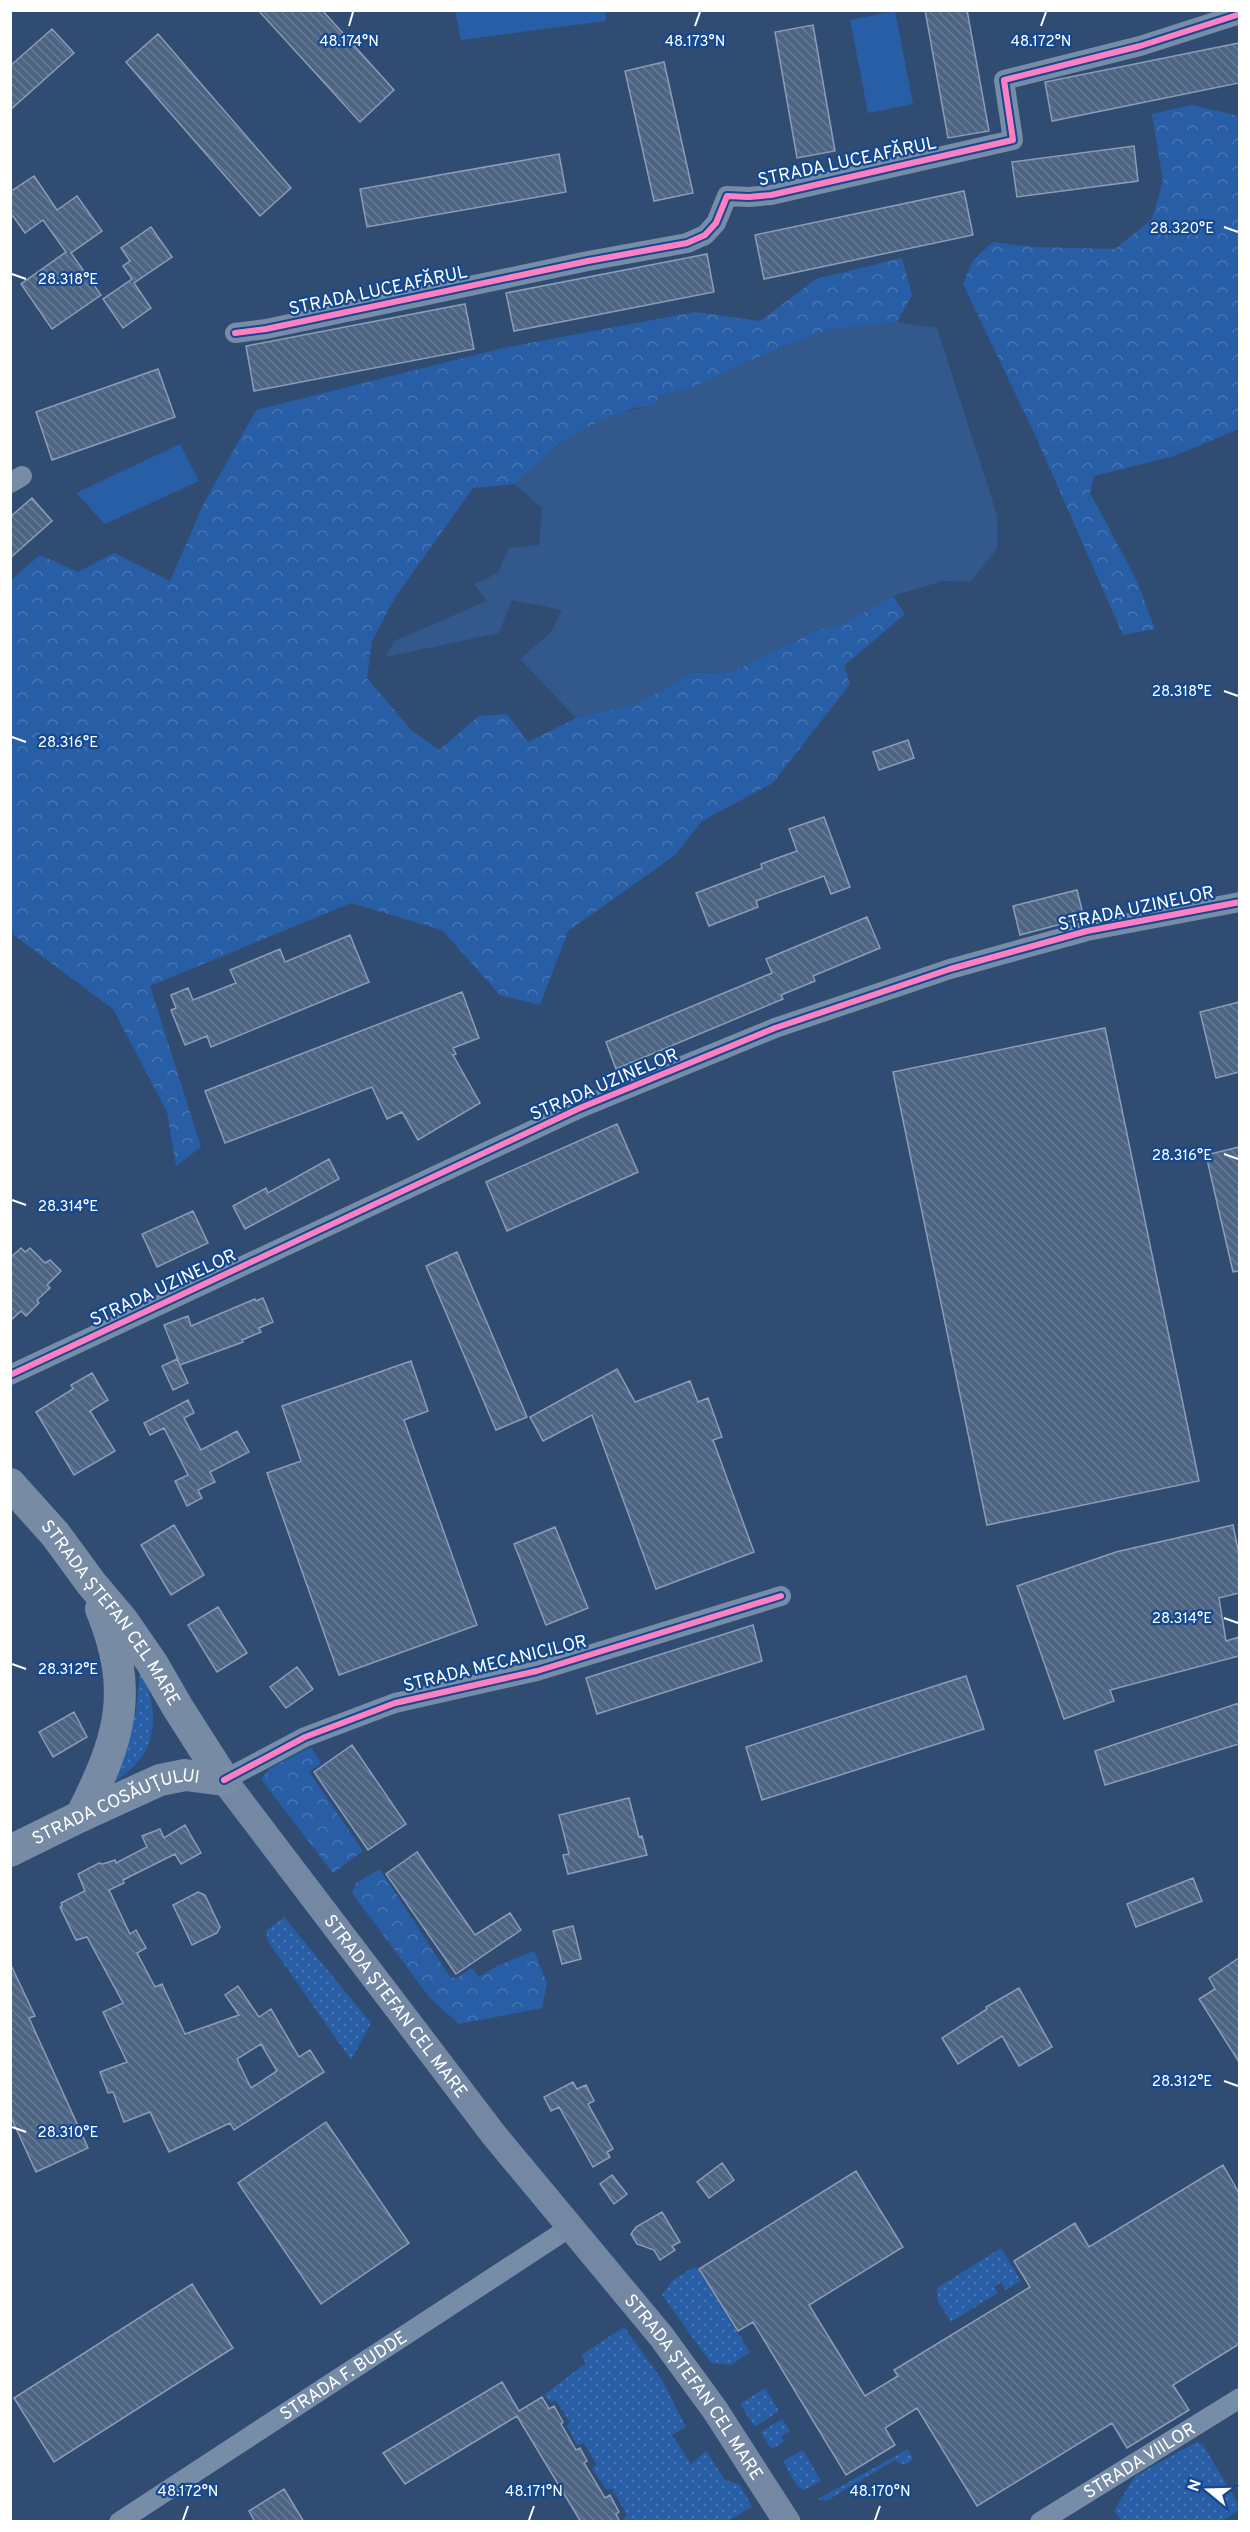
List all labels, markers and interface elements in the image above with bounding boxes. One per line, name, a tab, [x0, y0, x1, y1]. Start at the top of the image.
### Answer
text: 48.174°N	[319, 33, 379, 52]
text: 48.173°N	[665, 33, 725, 52]
text: 48.172°N	[1011, 33, 1071, 52]
street label: STRADA LUCEAFĂRUL	[756, 130, 939, 193]
text: 28.320°E	[1150, 220, 1214, 239]
street label: STRADA LUCEAFĂRUL	[287, 259, 470, 322]
text: 28.318°E	[38, 271, 98, 290]
text: 28.318°E	[1152, 683, 1212, 702]
text: 28.316°E	[38, 734, 98, 753]
street label: STRADA UZINELOR	[1056, 882, 1216, 937]
street label: STRADA UZINELOR	[527, 1044, 682, 1127]
text: 28.316°E	[1152, 1147, 1212, 1166]
text: 28.314°E	[38, 1198, 98, 1217]
street label: STRADA UZINELOR	[87, 1244, 241, 1332]
street label: STRADA ȘTEFAN CEL MARE	[35, 1516, 184, 1711]
text: 28.314°E	[1152, 1610, 1212, 1629]
street label: STRADA MECANICILOR	[401, 1630, 590, 1698]
text: 28.312°E	[38, 1661, 98, 1680]
street label: STRADA COSĂUȚULUI	[29, 1765, 201, 1851]
street label: STRADA ȘTEFAN CEL MARE	[318, 1911, 472, 2103]
text: 28.312°E	[1152, 2073, 1212, 2092]
text: 28.310°E	[38, 2124, 99, 2143]
street label: STRADA ȘTEFAN CEL MARE	[618, 2290, 767, 2485]
street label: STRADA F. BUDDE	[276, 2327, 412, 2427]
street label: STRADA VIILOR	[1080, 2418, 1201, 2505]
north arrow	[1178, 2460, 1238, 2520]
text: N	[1184, 2477, 1207, 2494]
text: 48.172°N	[158, 2483, 218, 2502]
text: 48.171°N	[505, 2483, 563, 2502]
text: 48.170°N	[849, 2483, 911, 2502]

